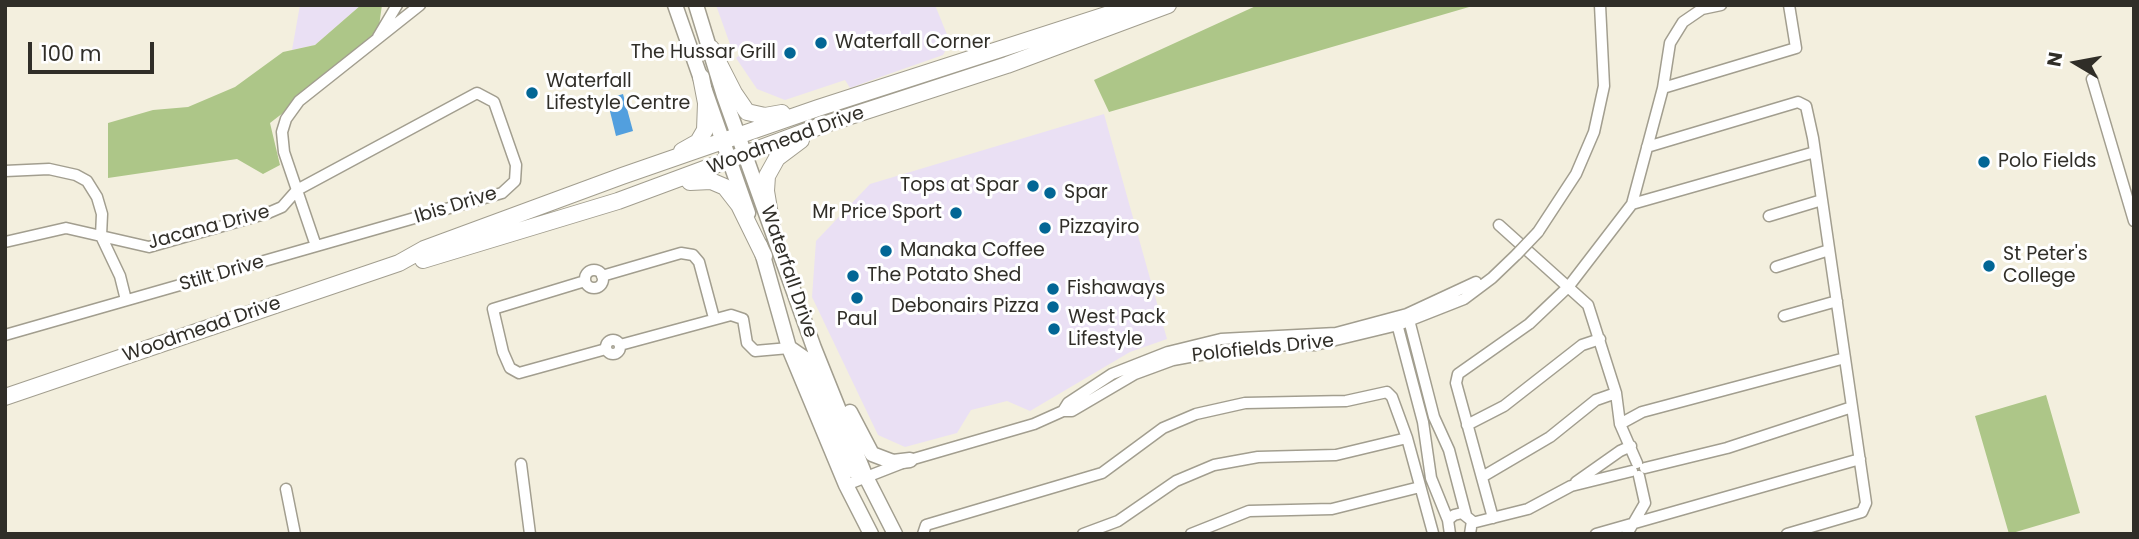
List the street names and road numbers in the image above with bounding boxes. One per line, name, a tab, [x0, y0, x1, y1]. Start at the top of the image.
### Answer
street label: Woodmead Drive	[704, 102, 868, 180]
street label: Ibis Drive	[412, 183, 500, 229]
street label: Jacana Drive	[146, 201, 272, 255]
street label: Waterfall Drive	[755, 203, 821, 341]
street label: Stilt Drive	[177, 251, 267, 297]
street label: Woodmead Drive	[120, 292, 284, 368]
street label: Polofields Drive	[1191, 330, 1335, 368]

